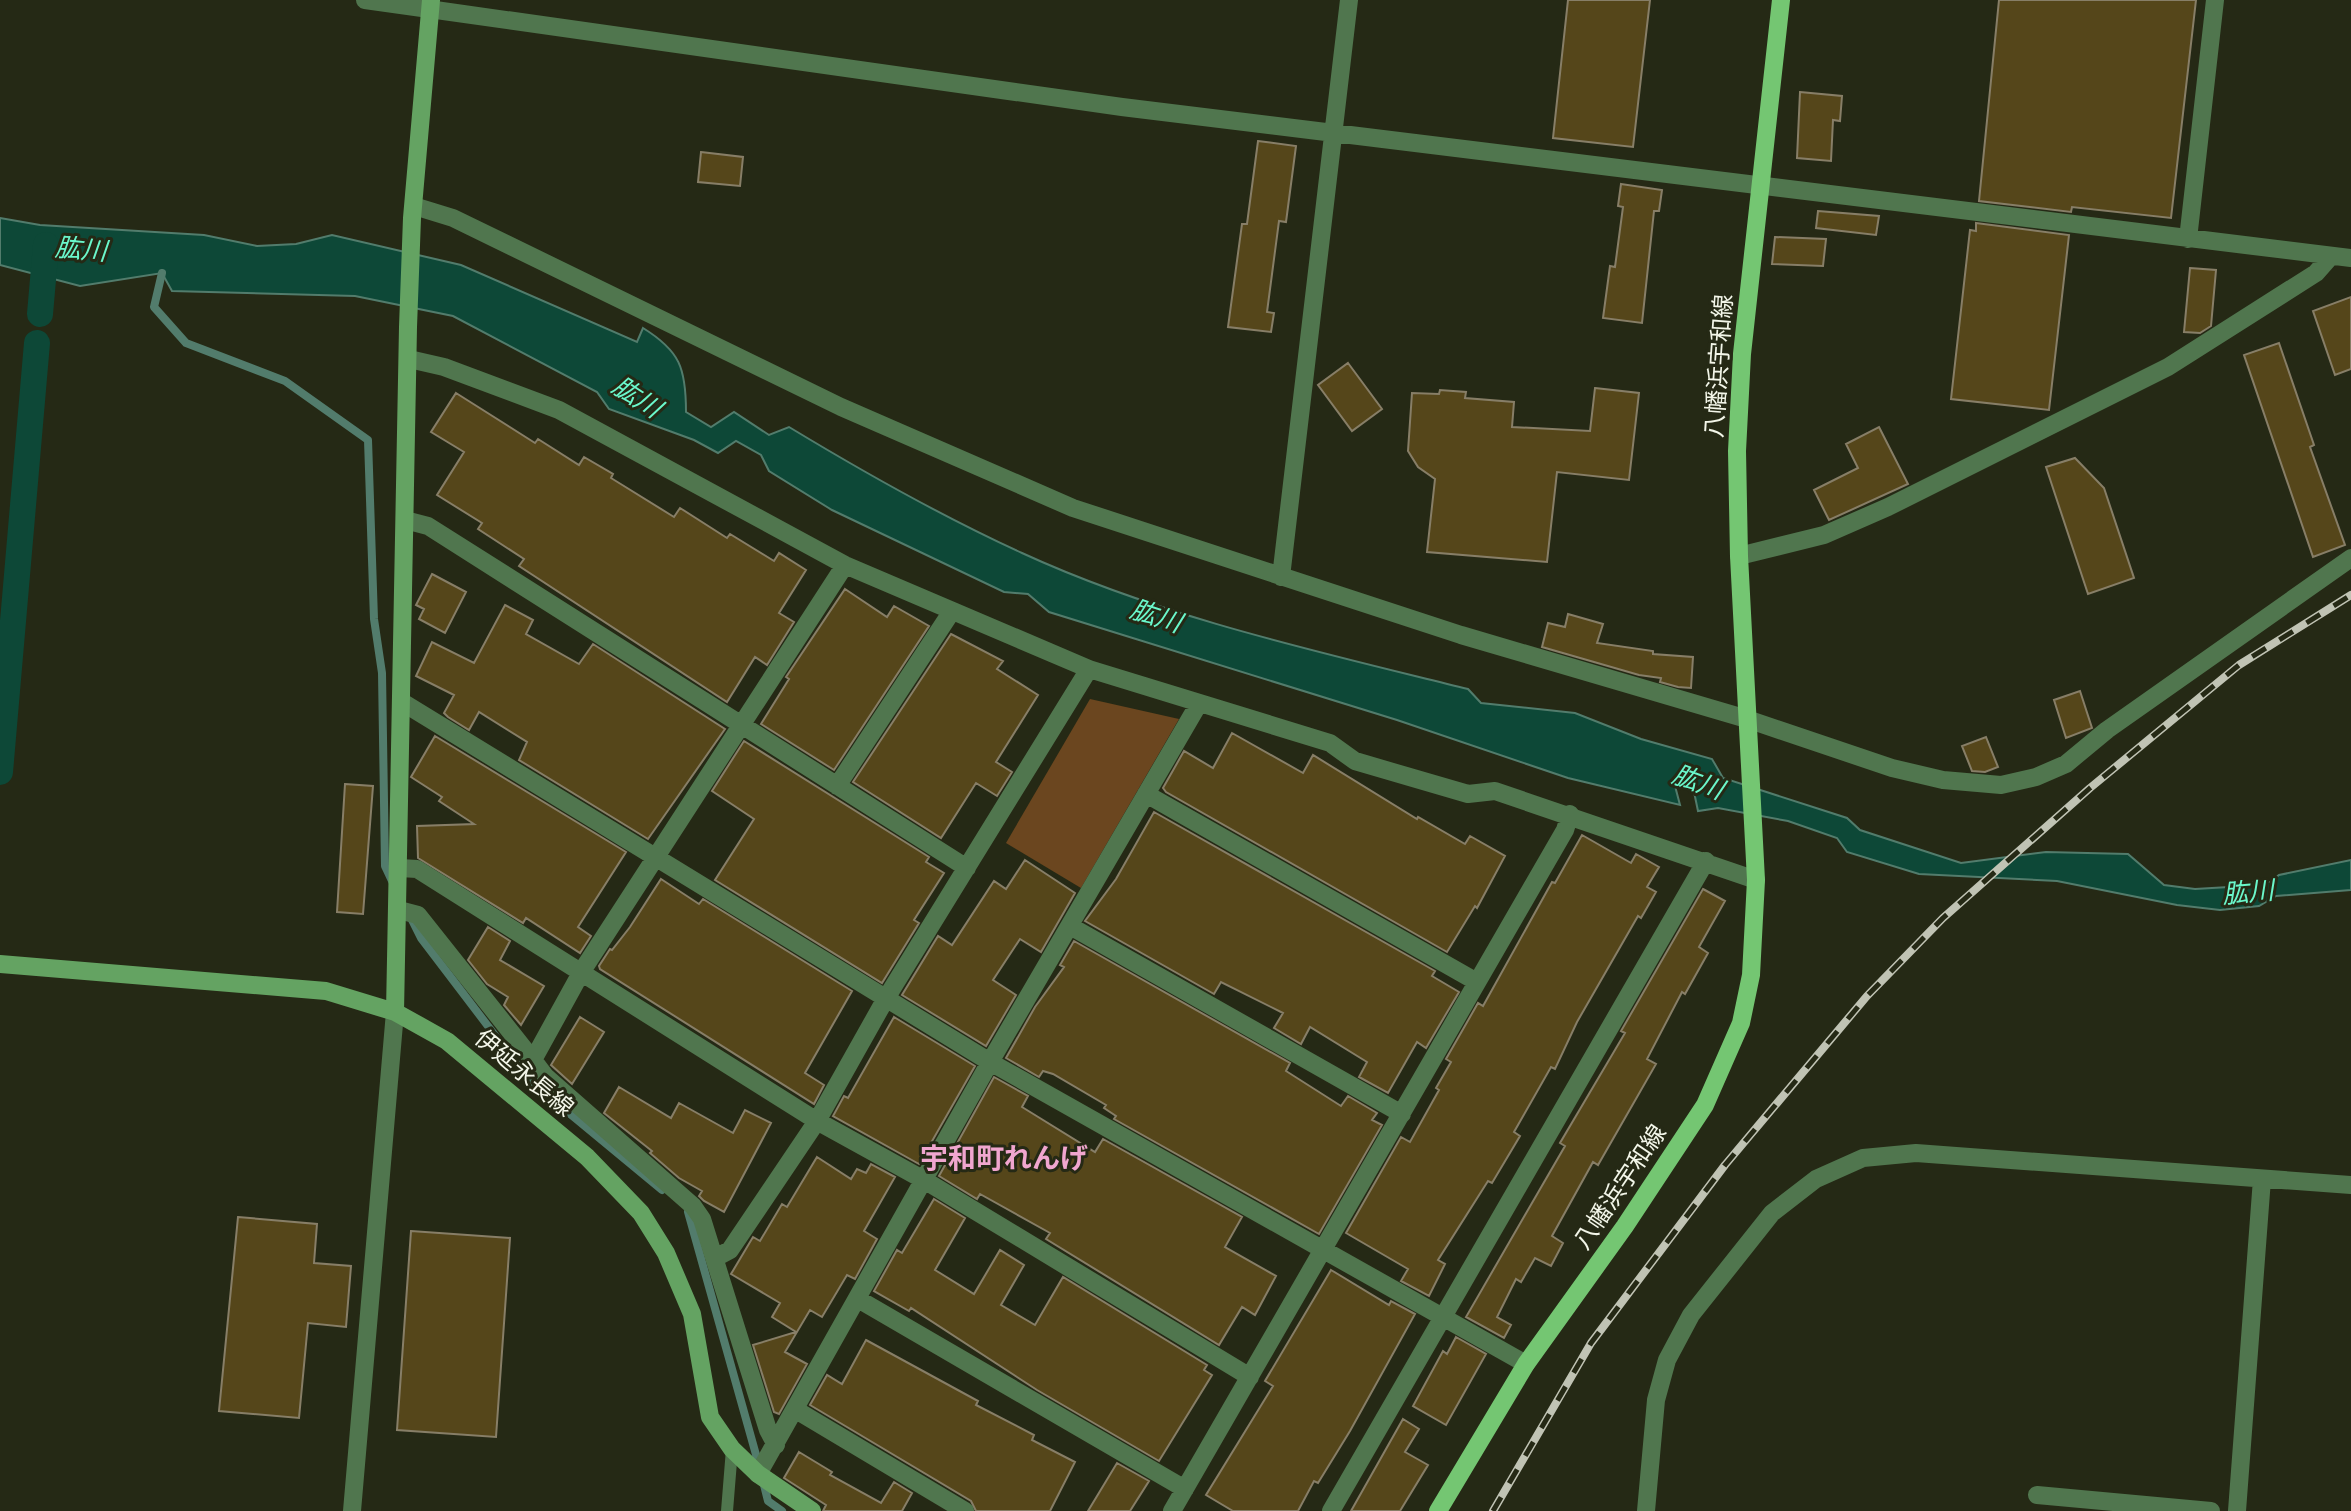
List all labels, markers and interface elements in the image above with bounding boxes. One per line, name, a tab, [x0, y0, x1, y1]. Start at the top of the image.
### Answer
water label: 肱川	[54, 232, 111, 268]
street label: 八幡浜宇和線	[1699, 293, 1739, 439]
water label: 肱川	[606, 370, 669, 427]
water label: 肱川	[1126, 594, 1188, 641]
water label: 肱川	[1668, 759, 1730, 808]
water label: 肱川	[2221, 875, 2278, 911]
street label: 伊延永長線	[468, 1023, 580, 1123]
street label: 八幡浜宇和線	[1567, 1119, 1673, 1255]
district label: 宇和町れんげ	[920, 1142, 1088, 1176]

